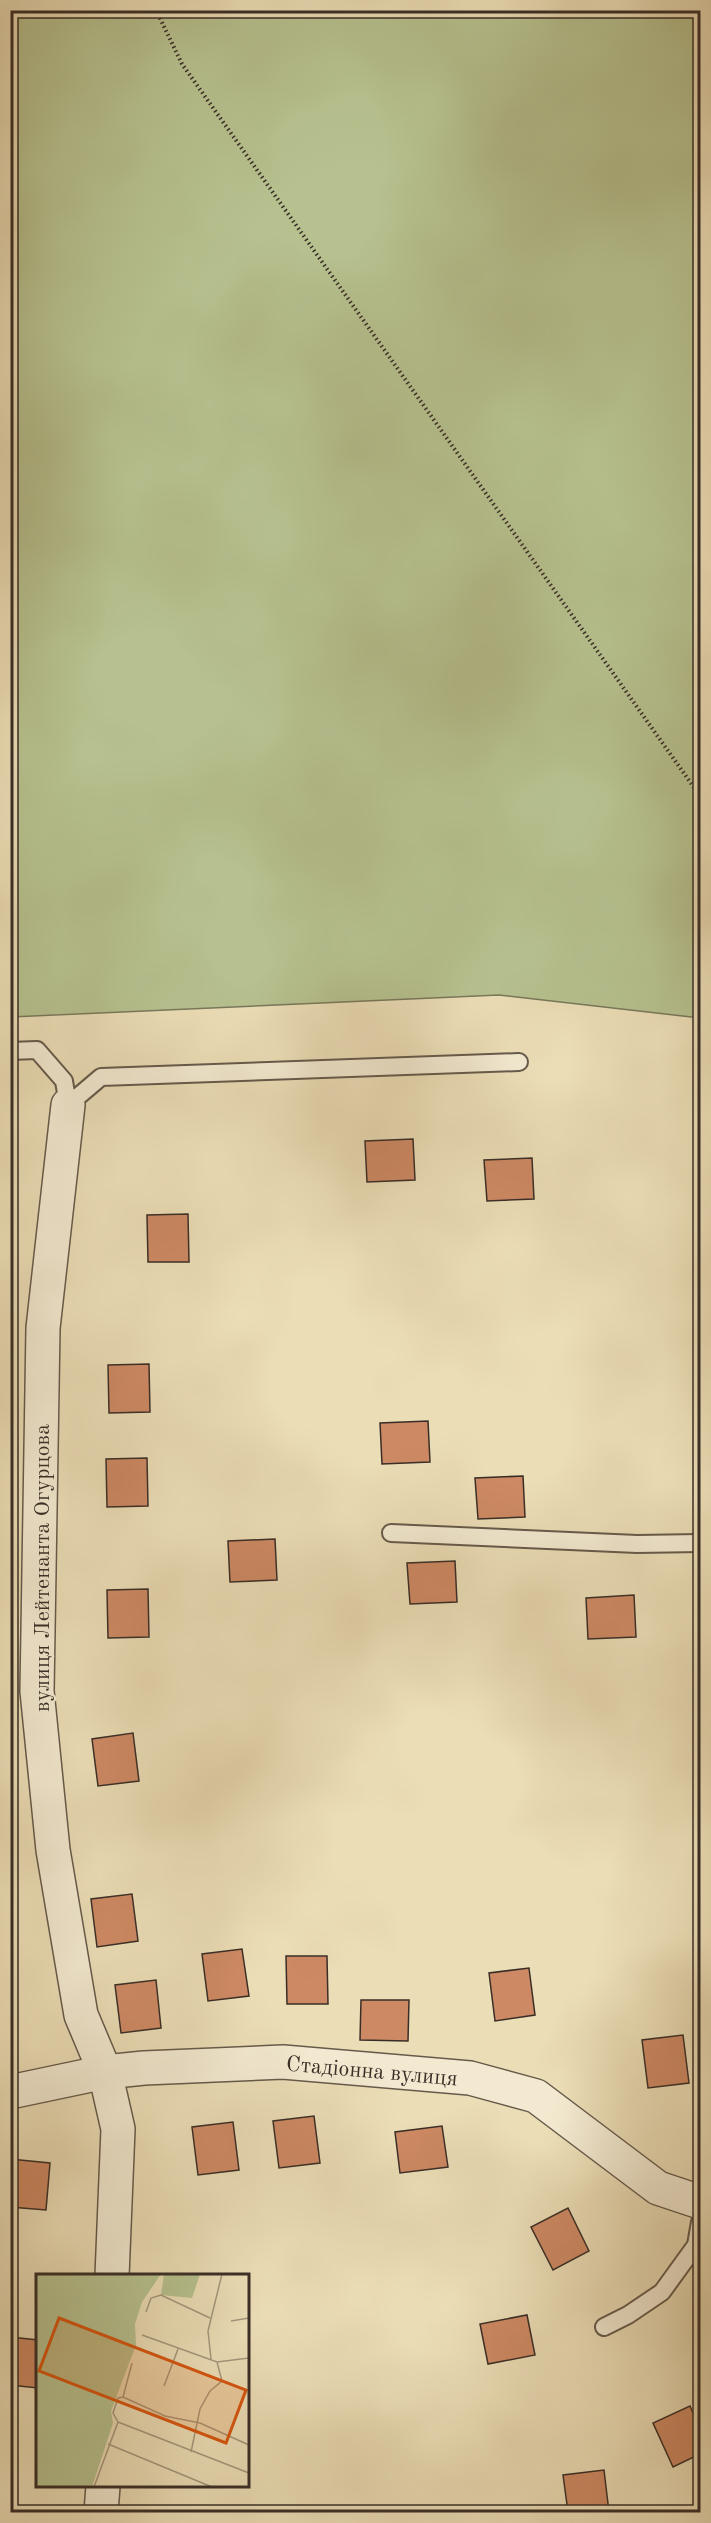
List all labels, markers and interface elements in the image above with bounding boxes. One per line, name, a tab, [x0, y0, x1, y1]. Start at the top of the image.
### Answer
street label: вулиця Лейтенанта Огурцова	[32, 1424, 54, 1712]
street label: Стадіонна вулиця	[285, 2054, 459, 2090]
inset map	[36, 2274, 249, 2487]

